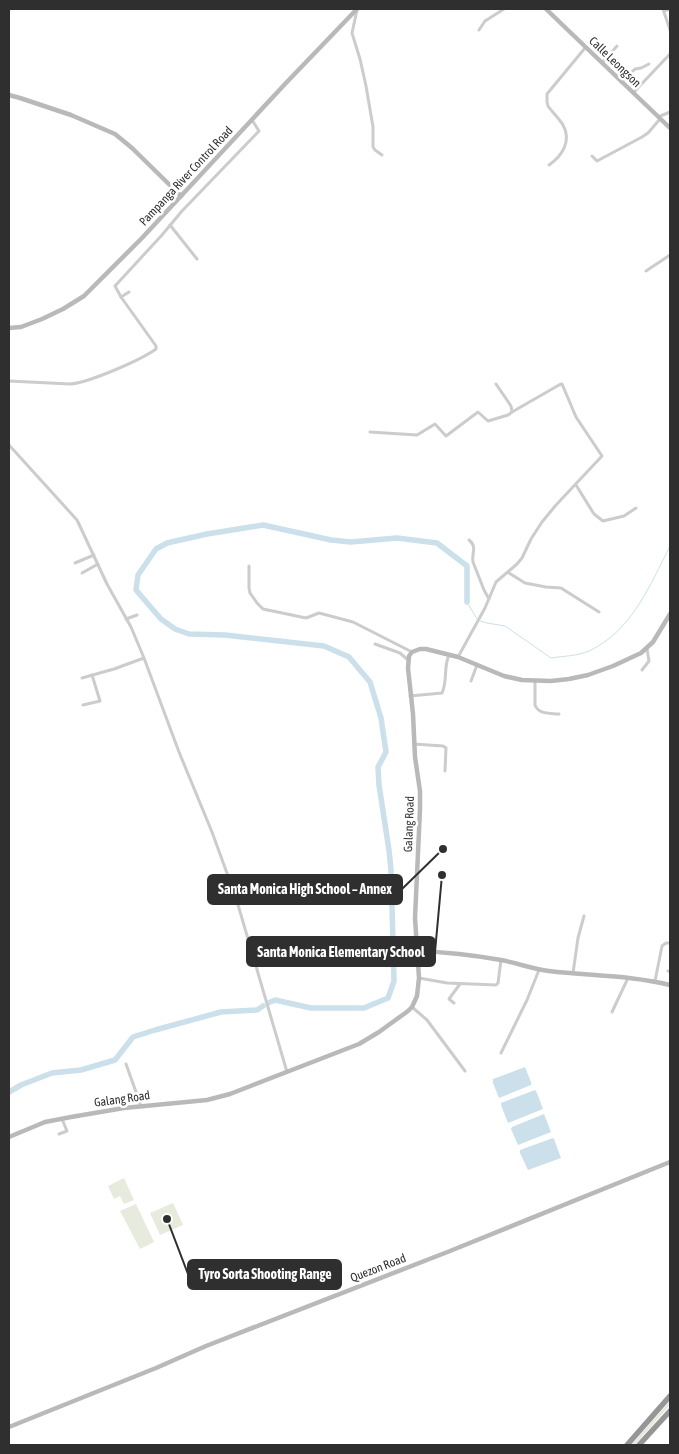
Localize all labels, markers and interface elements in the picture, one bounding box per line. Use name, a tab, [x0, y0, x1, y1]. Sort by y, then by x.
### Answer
street label: Calle Leongson	[586, 34, 644, 90]
street label: Pampanga River Control Road	[136, 123, 236, 229]
street label: Galang Road	[401, 796, 417, 852]
callout: Santa Monica High School – Annex	[208, 875, 402, 904]
text: Santa Monica High School – Annex	[218, 881, 392, 897]
callout: Santa Monica Elementary School	[247, 937, 435, 966]
text: Santa Monica Elementary School	[257, 944, 425, 960]
street label: Galang Road	[93, 1088, 151, 1110]
street label: Quezon Road	[348, 1251, 408, 1285]
callout: Tyro Sorta Shooting Range	[188, 1260, 341, 1289]
text: Tyro Sorta Shooting Range	[198, 1266, 332, 1282]

